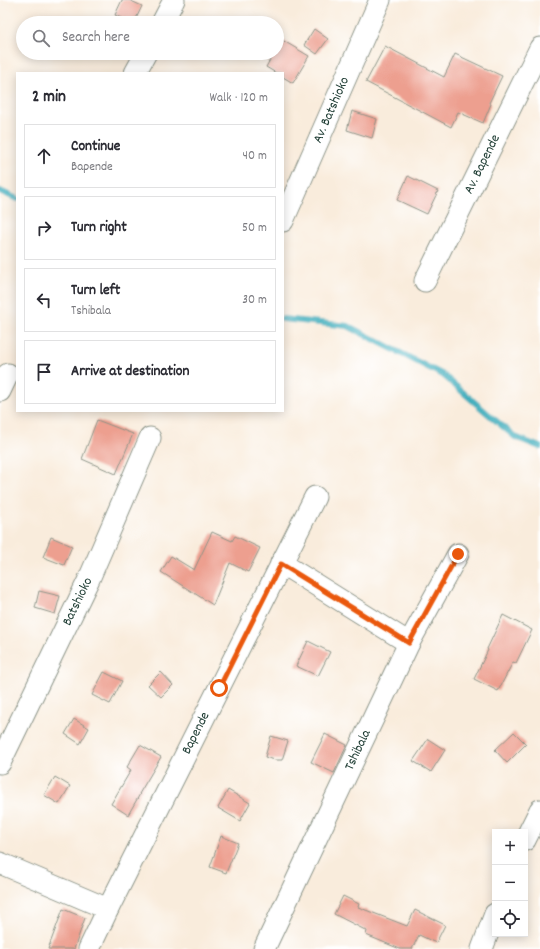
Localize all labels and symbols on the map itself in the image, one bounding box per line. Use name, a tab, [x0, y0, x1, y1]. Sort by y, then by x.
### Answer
street label: Av. Batshioko	[308, 74, 355, 147]
street label: Av. Bapende	[459, 131, 506, 198]
route end	[449, 545, 467, 563]
street label: Batshioko	[58, 574, 98, 629]
route start	[210, 679, 228, 697]
street label: Bapende	[177, 709, 215, 758]
street label: Tshibala	[340, 726, 377, 774]

